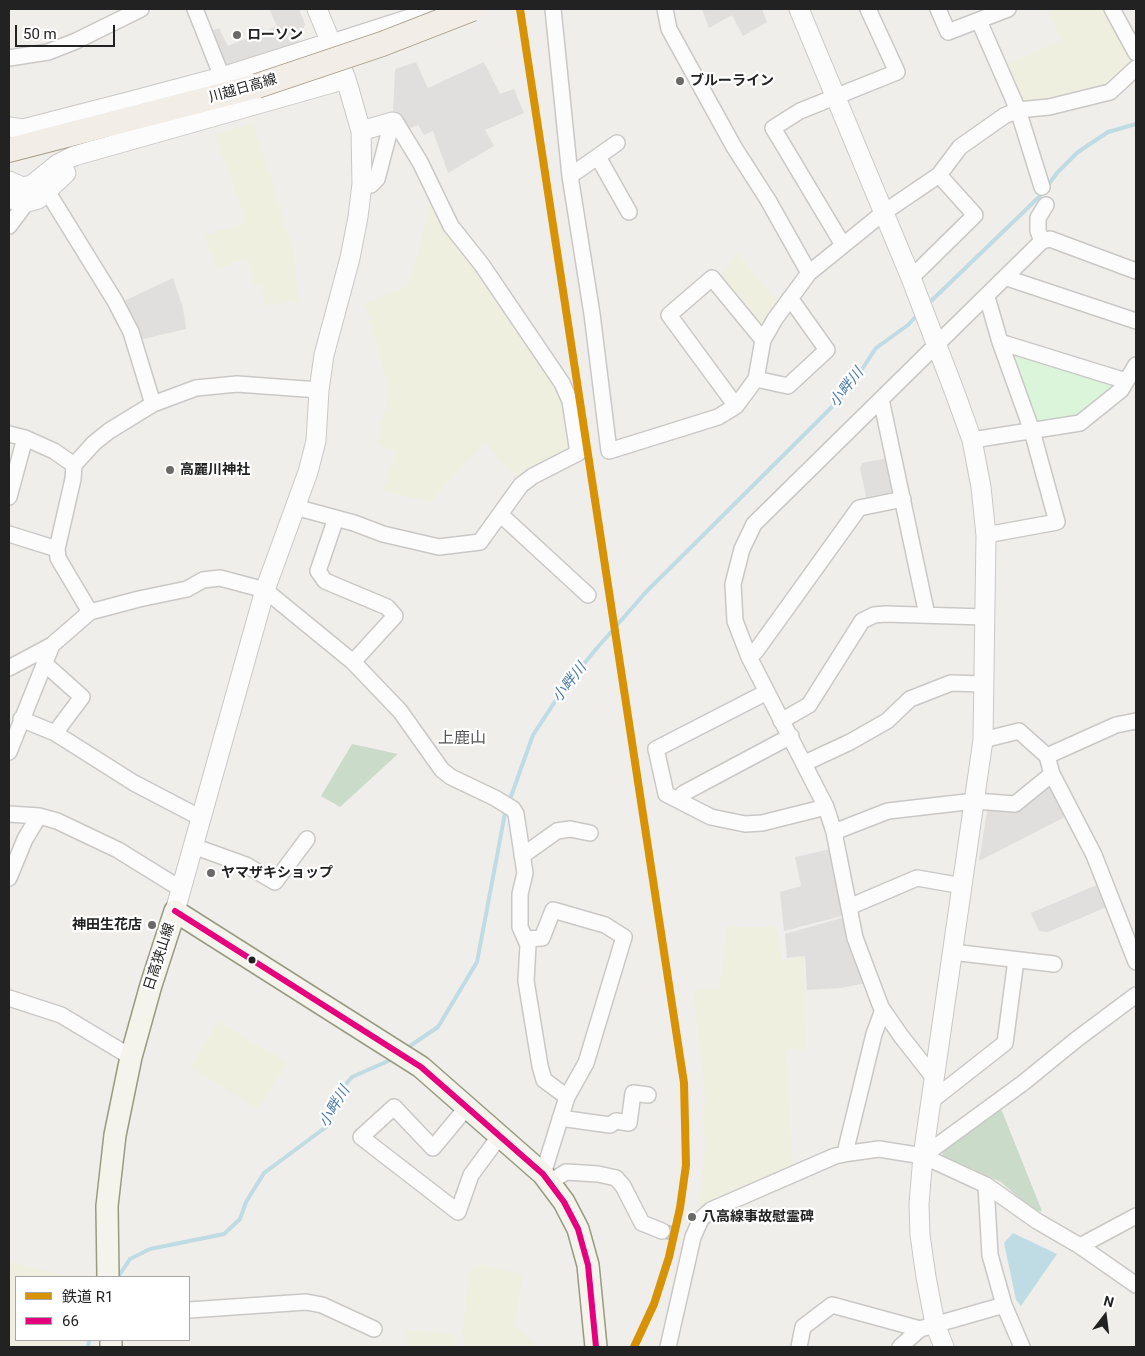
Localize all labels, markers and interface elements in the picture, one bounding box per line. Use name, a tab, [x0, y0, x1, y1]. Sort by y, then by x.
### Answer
scale bar	[18, 15, 118, 47]
text: 50 m	[23, 25, 57, 43]
place label: ローソン	[247, 27, 303, 43]
marker: ローソン	[231, 29, 243, 41]
street label: 川越日高線	[207, 71, 279, 107]
place label: ブルーライン	[690, 73, 774, 89]
marker: ブルーライン	[674, 75, 686, 87]
water label: 小畔川	[826, 365, 868, 411]
place label: 高麗川神社	[180, 462, 250, 478]
marker: 高麗川神社	[164, 464, 176, 476]
water label: 小畔川	[549, 660, 591, 706]
district label: 上鹿山	[438, 729, 486, 749]
place label: ヤマザキショップ	[221, 865, 333, 881]
marker: ヤマザキショップ	[205, 867, 217, 879]
place label: 神田生花店	[72, 917, 142, 933]
marker: 神田生花店	[146, 919, 158, 931]
street label: 日高狭山線	[141, 921, 179, 993]
unlabelled marker	[247, 955, 257, 965]
water label: 小畔川	[316, 1083, 354, 1131]
place label: 八高線事故慰霊碑	[702, 1209, 814, 1225]
marker: 八高線事故慰霊碑	[686, 1211, 698, 1223]
legend	[15, 1276, 190, 1341]
text: 鉄道 R1	[62, 1288, 113, 1306]
north arrow	[1080, 1291, 1130, 1341]
text: N	[1102, 1293, 1116, 1311]
text: 66	[62, 1312, 79, 1330]

